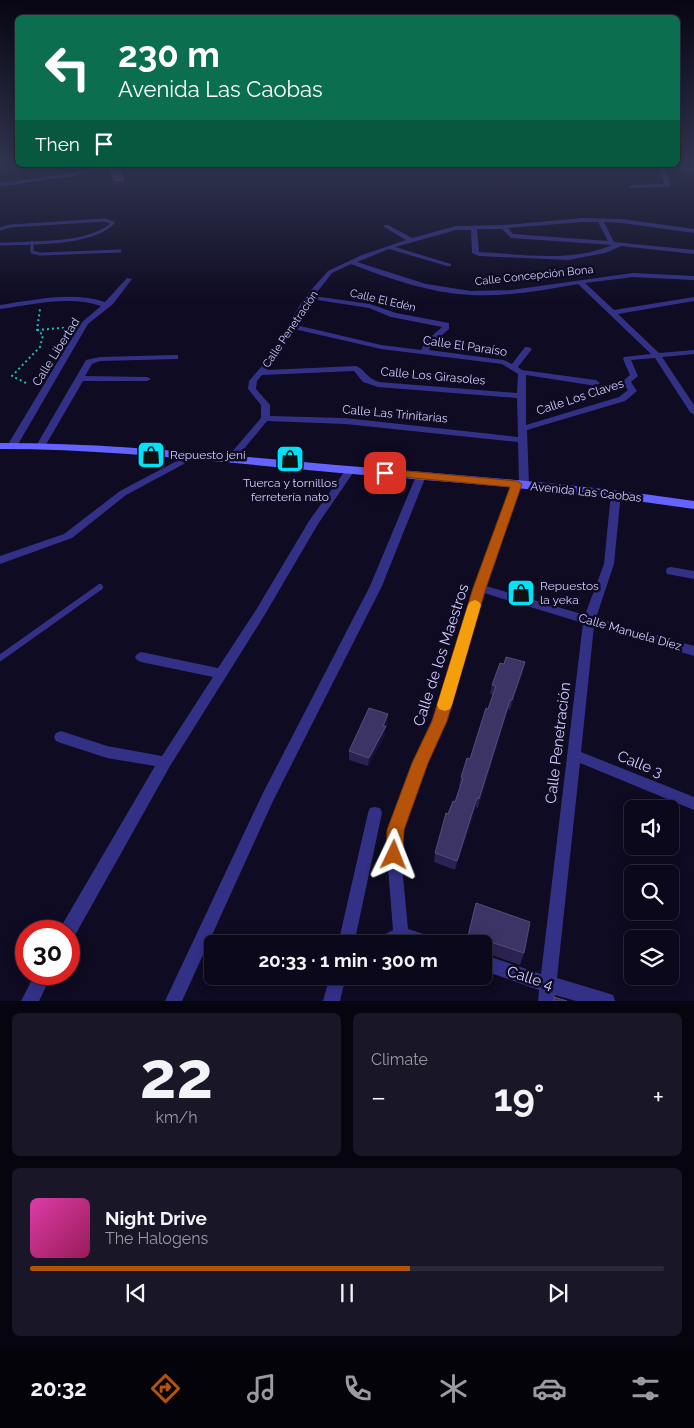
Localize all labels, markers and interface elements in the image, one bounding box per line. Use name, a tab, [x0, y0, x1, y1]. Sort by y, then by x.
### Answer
text: 230 m	[118, 34, 220, 75]
icon: left	[35, 35, 100, 100]
text: Avenida Las Caobas	[118, 76, 323, 102]
icon: arrive	[90, 130, 118, 158]
text: Then	[35, 133, 80, 155]
street label: Calle Concepción Bona	[474, 263, 594, 288]
street label: Calle El Edén	[349, 287, 417, 314]
street label: Calle Penetración	[260, 288, 321, 370]
street label: Calle Libertad	[29, 315, 83, 389]
street label: Calle El Paraíso	[422, 333, 508, 359]
street label: Calle Los Girasoles	[380, 364, 486, 388]
street label: Calle Los Claves	[534, 376, 626, 418]
street label: Calle Las Trinitarias	[342, 402, 449, 426]
shop icon: Repuesto jeni	[136, 440, 166, 470]
shop icon: Tuerca y tornillos ferretería nato	[275, 444, 305, 474]
place label: Repuesto jeni	[170, 448, 246, 462]
pin	[364, 452, 406, 494]
icon: arrive	[371, 459, 399, 487]
place label: Tuerca y tornillos ferretería nato	[243, 476, 337, 504]
street label: Avenida Las Caobas	[530, 479, 642, 505]
shop icon: Repuestos la yeka	[506, 578, 536, 608]
place label: Repuestos la yeka	[540, 579, 599, 607]
street label: Calle de los Maestros	[409, 581, 473, 729]
street label: Calle Manuela Díez	[577, 611, 683, 653]
street label: Calle Penetración	[542, 681, 574, 805]
street label: Calle 3	[615, 747, 665, 781]
map controls	[624, 800, 679, 985]
button: sound	[624, 800, 679, 855]
position arrow	[367, 828, 419, 880]
button: search	[624, 865, 679, 920]
speed limit sign: 30	[15, 920, 80, 985]
button: layers	[624, 930, 679, 985]
text: 20:33 · 1 min · 300 m	[258, 949, 438, 971]
street label: Calle 4	[505, 962, 555, 994]
text: 22	[140, 1037, 213, 1113]
text: Climate	[371, 1050, 428, 1069]
text: 19°	[494, 1075, 545, 1120]
text: −	[371, 1081, 386, 1114]
text: +	[652, 1081, 664, 1114]
text: km/h	[155, 1108, 198, 1127]
text: Night Drive	[105, 1207, 207, 1229]
text: The Halogens	[105, 1229, 208, 1248]
icon: previous	[122, 1279, 150, 1307]
icon: pause	[333, 1279, 361, 1307]
icon: next	[544, 1279, 572, 1307]
icon: directions	[148, 1371, 183, 1406]
icon: music	[244, 1371, 279, 1406]
icon: phone	[340, 1371, 375, 1406]
icon: climate	[436, 1371, 471, 1406]
icon: car	[532, 1371, 567, 1406]
icon: filters	[628, 1371, 663, 1406]
text: 20:32	[31, 1375, 87, 1401]

